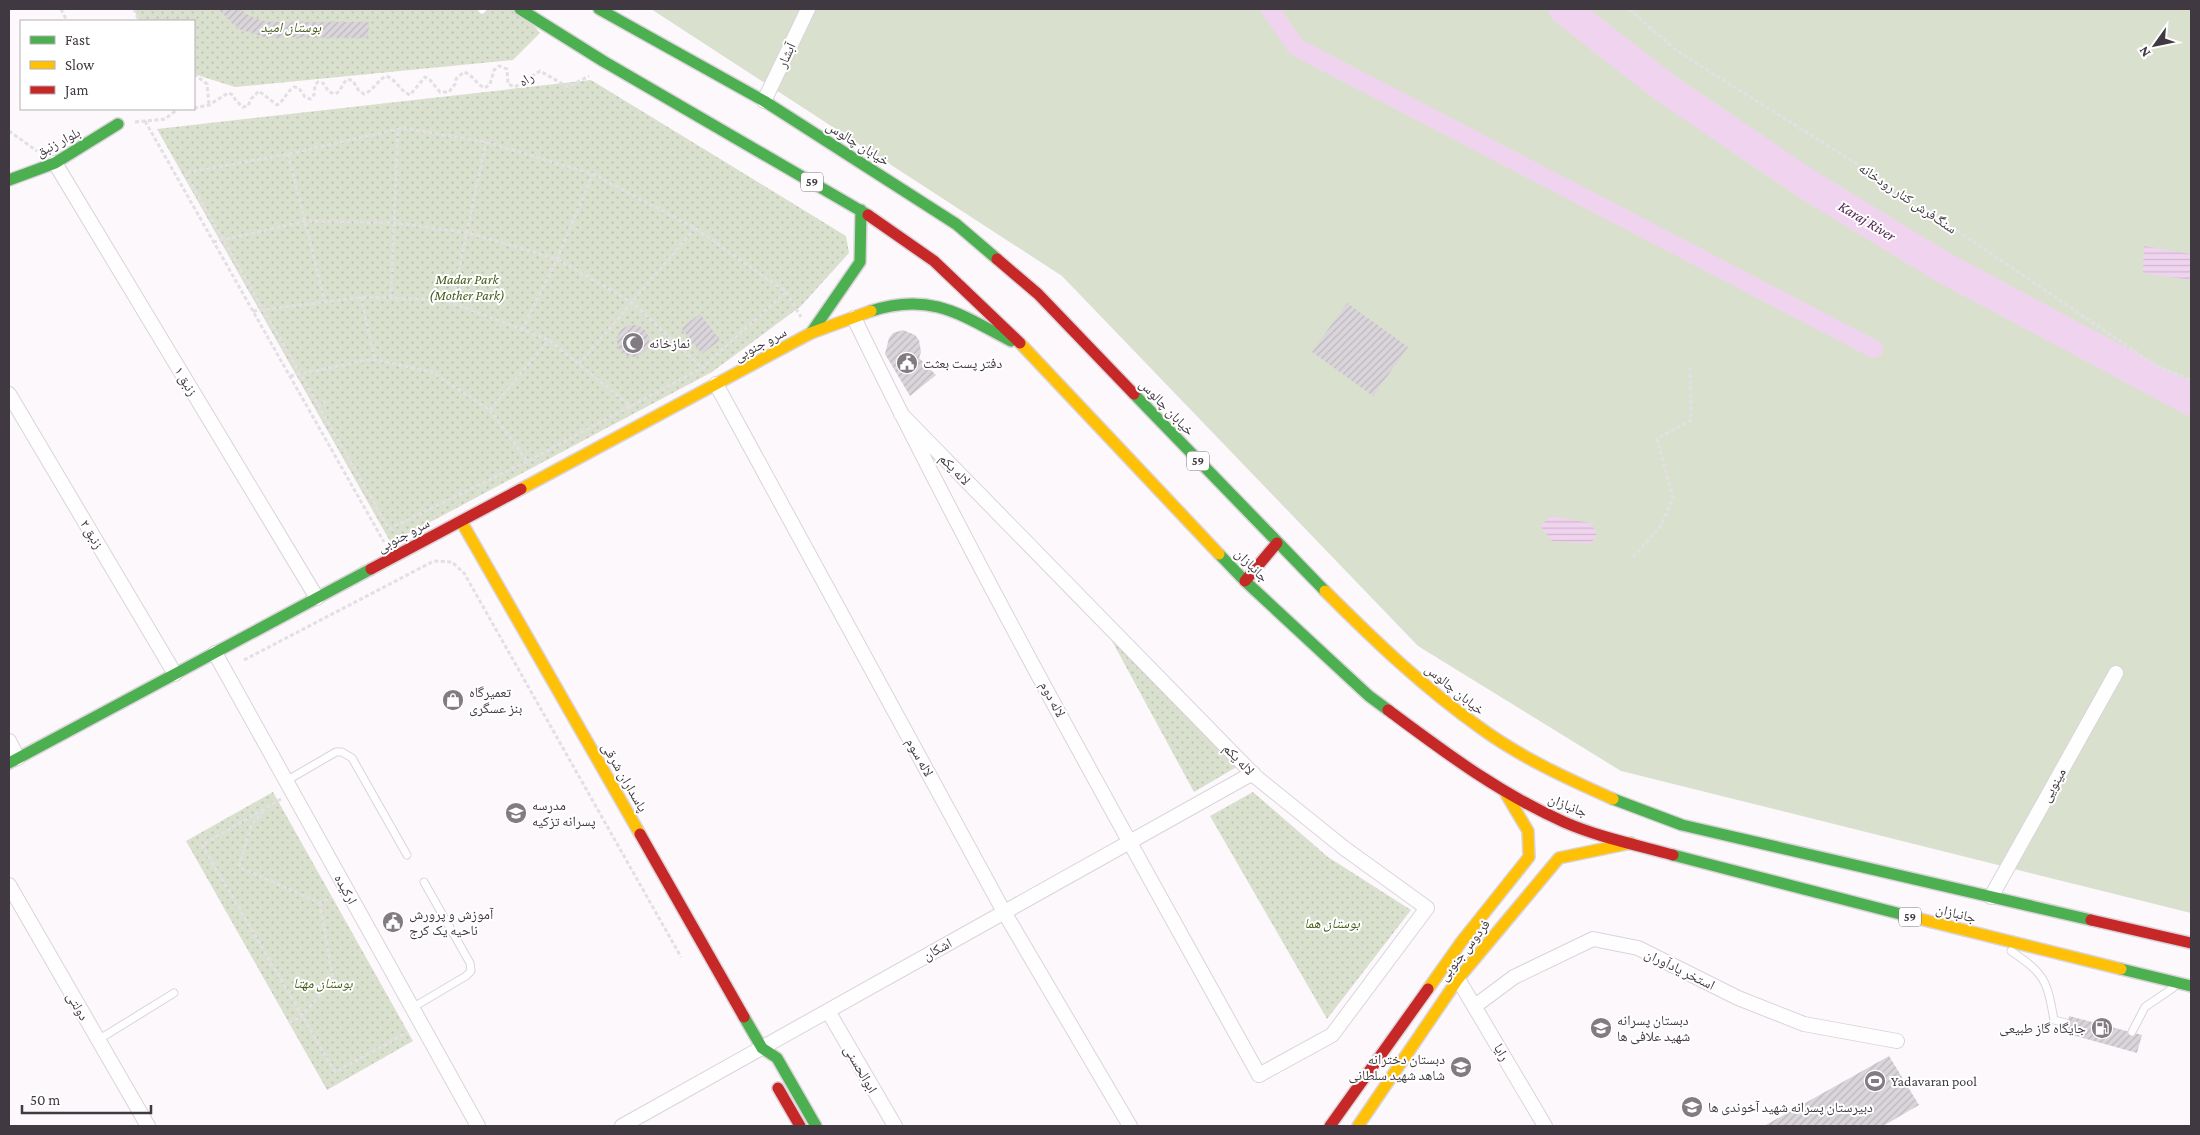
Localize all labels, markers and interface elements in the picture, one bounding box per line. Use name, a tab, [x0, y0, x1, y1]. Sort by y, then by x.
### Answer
park label: بوستان امید	[261, 19, 321, 36]
legend	[20, 20, 195, 110]
north arrow	[2130, 20, 2180, 70]
text: Fast	[65, 32, 91, 48]
street label: آبشار	[773, 40, 800, 71]
text: N	[2135, 43, 2153, 60]
text: Slow	[65, 57, 95, 73]
street label: راه	[516, 68, 537, 90]
text: Jam	[63, 82, 88, 99]
street label: خیابان چالوس	[823, 117, 893, 170]
street label: بلوار زنبق	[33, 124, 84, 162]
street label: سنگ‌فرش کنار رودخانه	[1856, 159, 1960, 237]
road number: 59	[801, 172, 823, 192]
water label: Karaj River	[1835, 198, 1899, 245]
park label: Madar Park (Mother Park)	[429, 271, 505, 304]
street label: سرو جنوبی	[731, 324, 789, 365]
mosque icon: نمازخانه	[621, 331, 645, 355]
place label: نمازخانه	[649, 335, 690, 352]
public building icon: دفتر پست بعثت	[895, 351, 919, 375]
place label: دفتر پست بعثت	[923, 355, 1002, 372]
street label: زنبق ۱	[169, 363, 201, 400]
street label: خیابان چالوس	[1136, 376, 1198, 439]
street label: لاله یکم	[935, 450, 974, 490]
road number: 59	[1187, 452, 1209, 471]
street label: سرو جنوبی	[374, 515, 432, 556]
street label: زنبق ۲	[75, 516, 107, 553]
street label: جانبازان	[1231, 545, 1272, 586]
street label: خیابان چالوس	[1421, 660, 1488, 719]
street label: لاله دوم	[1035, 678, 1069, 721]
place label: تعمیرگاه بنز عسگری	[469, 684, 522, 717]
shop icon: تعمیرگاه بنز عسگری	[441, 688, 465, 712]
street label: لاله سوم	[901, 735, 937, 780]
street label: پاسداران شرقی	[598, 739, 651, 815]
street label: لاله یکم	[1219, 740, 1258, 780]
street label: مینویی	[2037, 765, 2070, 805]
street label: جانبازان	[1546, 790, 1590, 821]
place label: مدرسه پسرانه تزکیه	[532, 797, 596, 830]
school or university icon: مدرسه پسرانه تزکیه	[504, 801, 528, 825]
street label: ارکیده	[330, 871, 361, 907]
street label: جانبازان	[1934, 900, 1978, 927]
place label: آموزش و پرورش ناحیه یک کرج	[409, 906, 494, 940]
road number: 59	[1899, 908, 1921, 926]
public building icon: آموزش و پرورش ناحیه یک کرج	[381, 910, 405, 934]
park label: بوستان هما	[1304, 915, 1360, 932]
street label: فردوس جنوبی	[1435, 916, 1494, 985]
street label: اشکان	[920, 935, 955, 964]
street label: استخر یادآوران	[1642, 945, 1718, 994]
park label: بوستان مهتا	[293, 975, 353, 992]
street label: دولتی	[63, 989, 93, 1024]
place label: دبستان پسرانه شهید علافی ها	[1617, 1012, 1690, 1045]
school or university icon: دبستان پسرانه شهید علافی ها	[1589, 1016, 1613, 1040]
fuel station icon: جایگاه گاز طبیعی	[2090, 1016, 2114, 1040]
place label: جایگاه گاز طبیعی	[1999, 1020, 2086, 1037]
street label: رایا	[1490, 1041, 1513, 1064]
street label: ابوالحسنی	[840, 1042, 881, 1096]
place label: دبستان دخترانه شاهد شهید سلطانی	[1349, 1051, 1445, 1084]
school or university icon: دبستان دخترانه شاهد شهید سلطانی	[1449, 1055, 1473, 1079]
sports icon: Yadavaran pool	[1863, 1069, 1887, 1093]
place label: Yadavaran pool	[1891, 1073, 1977, 1089]
scale bar	[22, 1082, 151, 1114]
text: 50 m	[30, 1092, 60, 1108]
school or university icon: دبیرستان پسرانه شهید آخوندی ها	[1680, 1095, 1704, 1119]
place label: دبیرستان پسرانه شهید آخوندی ها	[1708, 1099, 1873, 1116]

